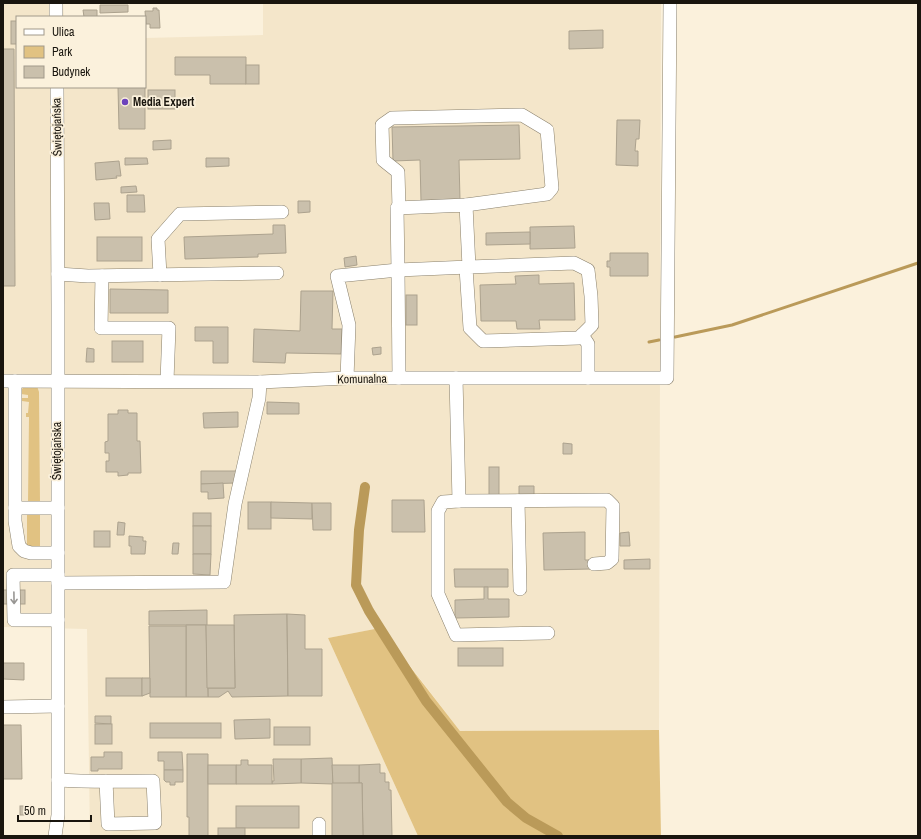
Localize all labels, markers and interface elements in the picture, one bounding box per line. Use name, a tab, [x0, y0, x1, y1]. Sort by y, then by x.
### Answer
legend	[16, 16, 146, 88]
text: Ulica	[52, 24, 75, 40]
text: Park	[52, 44, 72, 60]
text: Budynek	[52, 64, 90, 80]
place label: Media Expert	[133, 94, 195, 110]
street label: Świętojańska	[48, 97, 66, 156]
marker: Media Expert	[120, 97, 130, 107]
street label: Komunalna	[337, 371, 388, 387]
street label: Świętojańska	[49, 421, 65, 480]
one-way arrow	[10, 591, 18, 604]
scale bar	[18, 797, 91, 823]
text: 50 m	[24, 803, 46, 819]

